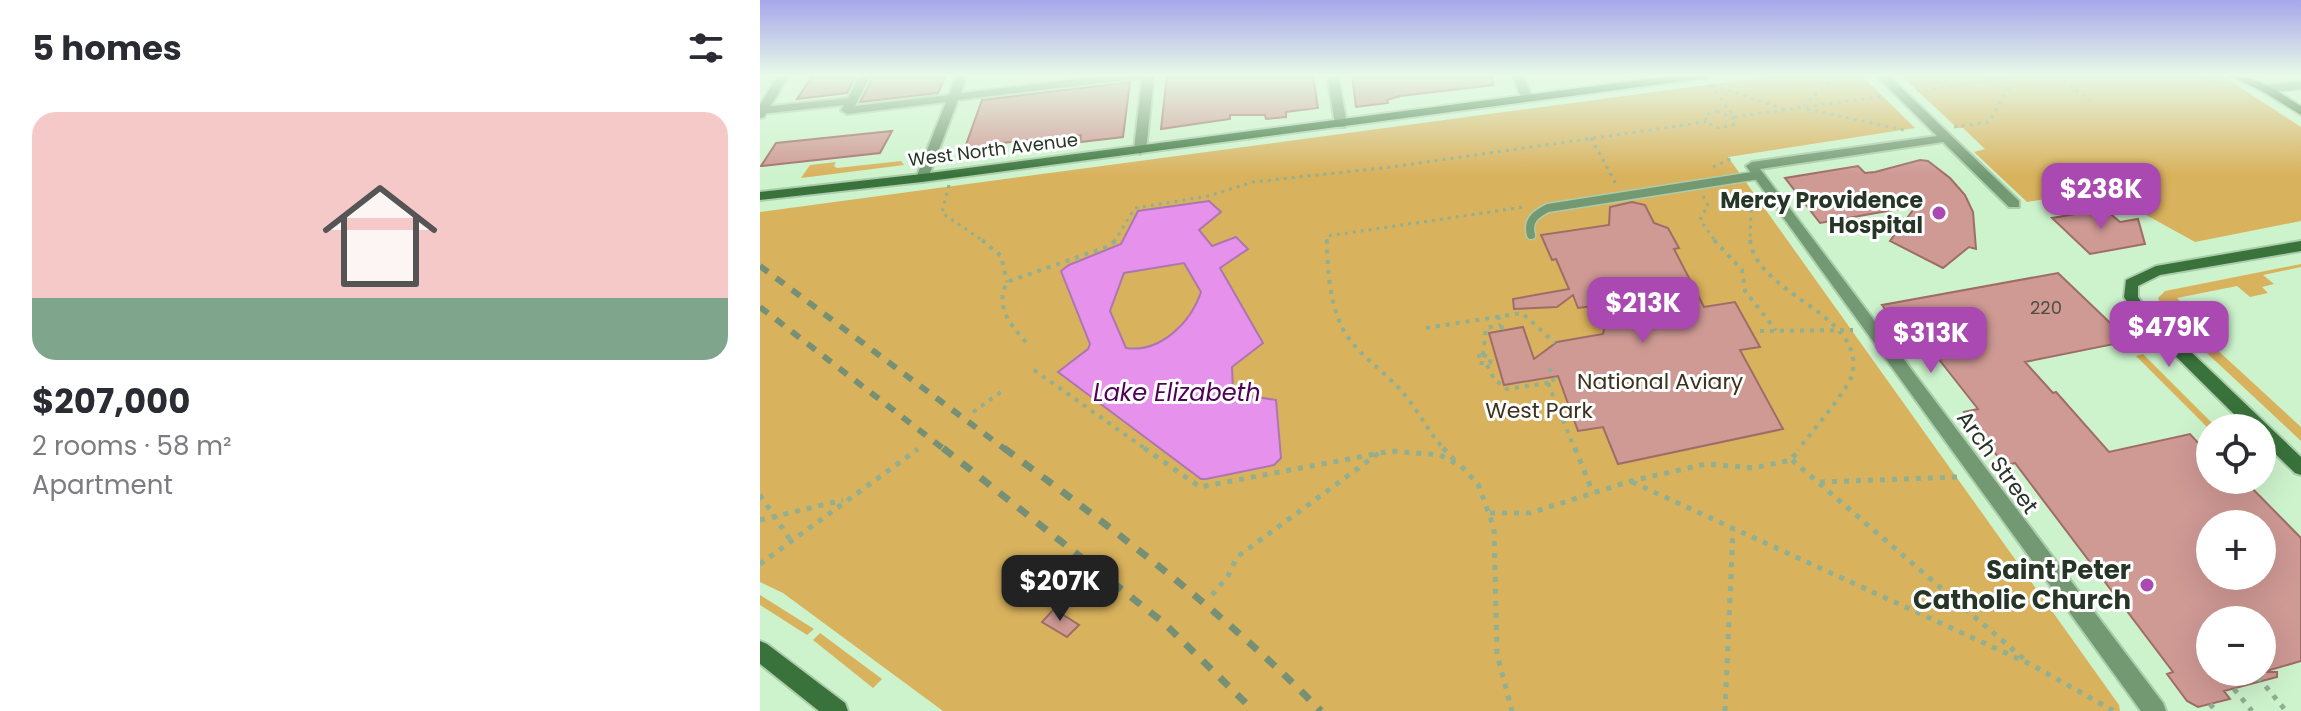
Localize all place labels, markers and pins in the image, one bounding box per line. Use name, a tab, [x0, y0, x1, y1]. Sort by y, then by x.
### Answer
pin: $238K	[2045, 163, 2157, 231]
place label: Mercy Providence Hospital	[1720, 185, 1923, 241]
marker: Mercy Providence Hospital	[1930, 204, 1948, 222]
pin: $213K	[1587, 277, 1699, 345]
pin: $479K	[2113, 301, 2225, 369]
pin: $313K	[1875, 307, 1987, 375]
place label: Saint Peter Catholic Church	[1913, 552, 2131, 618]
pin: $207K	[1004, 555, 1116, 623]
marker: Saint Peter Catholic Church	[2138, 576, 2156, 594]

